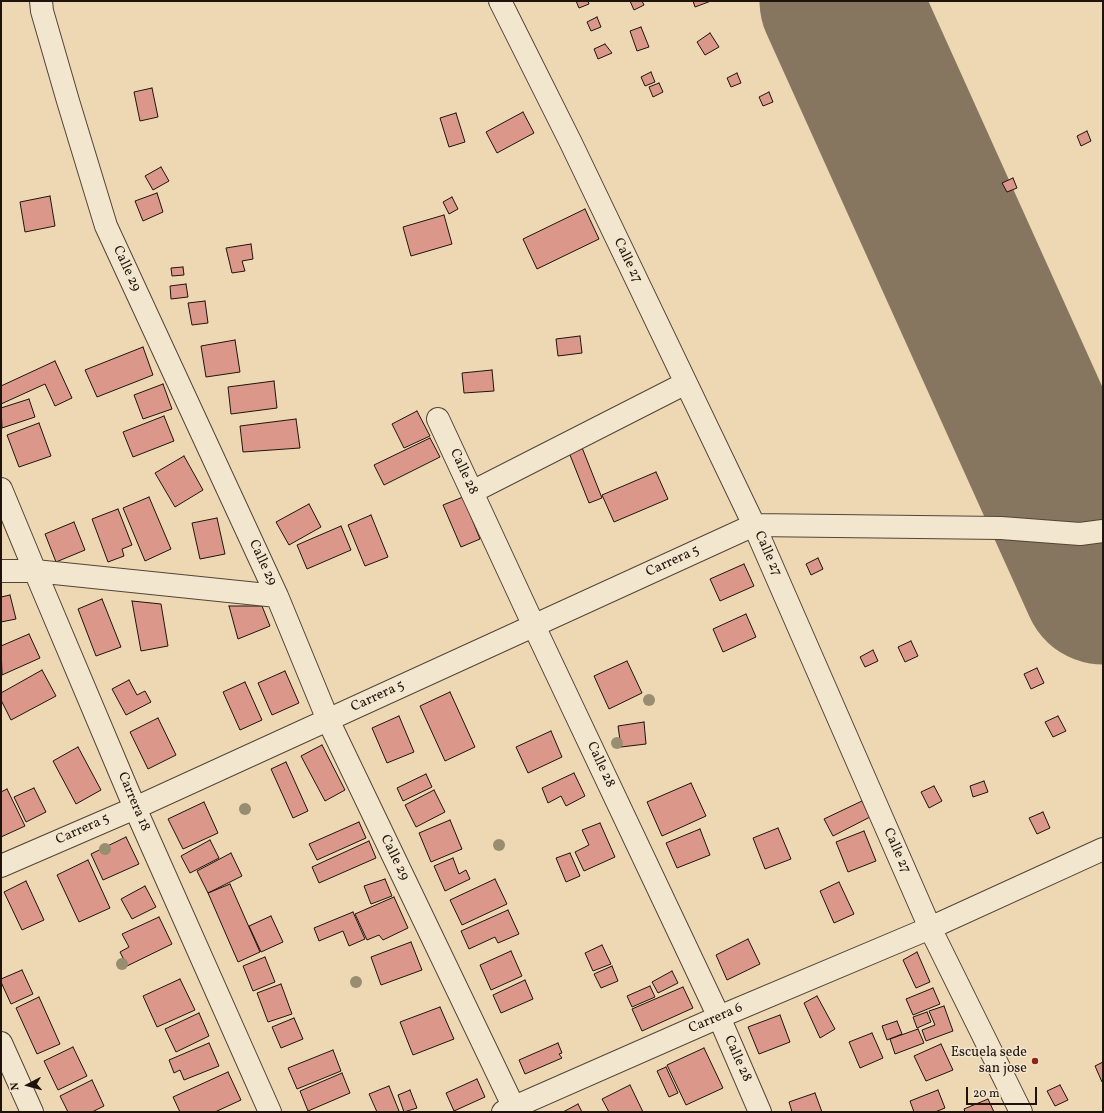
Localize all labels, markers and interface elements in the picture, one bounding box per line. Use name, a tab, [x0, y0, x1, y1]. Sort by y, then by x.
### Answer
street label: Calle 27	[609, 236, 645, 286]
street label: Calle 29	[108, 243, 144, 295]
street label: Calle 28	[445, 446, 481, 498]
street label: Calle 27	[750, 529, 784, 579]
street label: Calle 29	[244, 537, 280, 589]
street label: Carrera 5	[644, 542, 702, 582]
street label: Carrera 5	[349, 677, 407, 717]
street label: Calle 28	[582, 739, 618, 791]
street label: Carrera 18	[113, 770, 153, 834]
street label: Carrera 5	[54, 811, 112, 849]
street label: Calle 27	[879, 826, 913, 876]
street label: Calle 29	[376, 832, 412, 884]
street label: Carrera 6	[686, 1000, 746, 1038]
street label: Calle 28	[719, 1033, 755, 1085]
place label: Escuela sede san jose	[951, 1045, 1027, 1078]
marker: Escuela sede san jose	[1030, 1056, 1040, 1066]
north arrow	[8, 1065, 48, 1105]
scale bar	[968, 1079, 1039, 1105]
text: N	[8, 1082, 23, 1091]
text: 20 m	[973, 1086, 1000, 1102]

